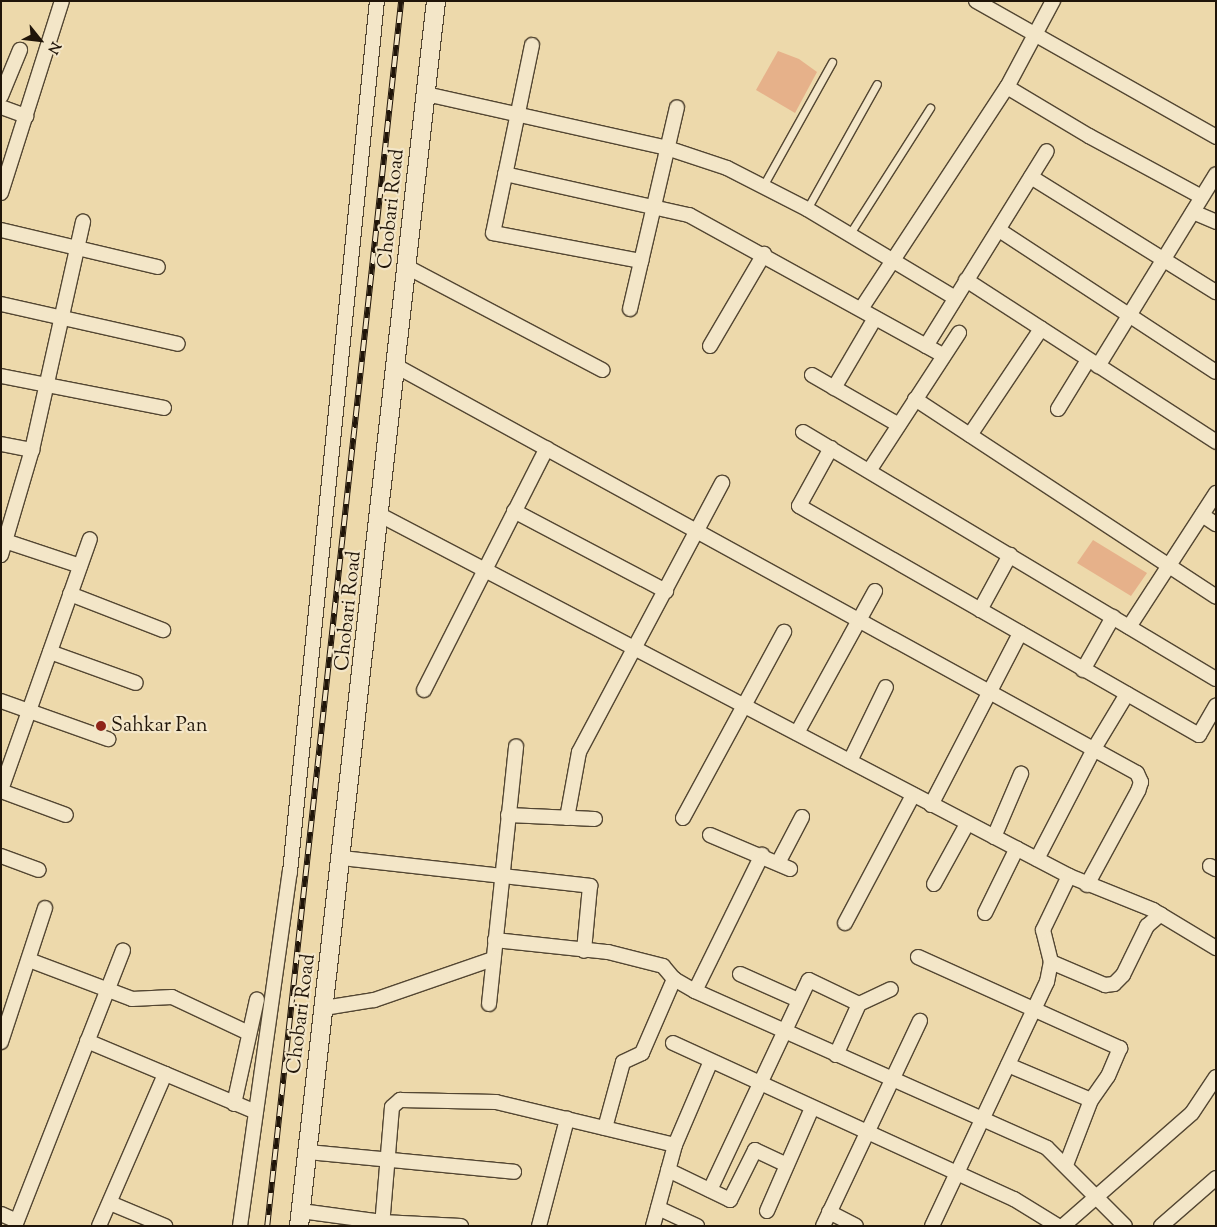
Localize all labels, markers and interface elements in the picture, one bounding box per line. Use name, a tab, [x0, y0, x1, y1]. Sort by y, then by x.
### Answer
north arrow	[15, 15, 65, 65]
text: N	[42, 38, 65, 57]
street label: Chobari Road	[374, 148, 410, 270]
street label: Chobari Road	[331, 550, 367, 672]
place label: Sahkar Pan	[111, 714, 208, 738]
marker: Sahkar Pan	[95, 720, 107, 732]
street label: Chobari Road	[283, 953, 321, 1075]

